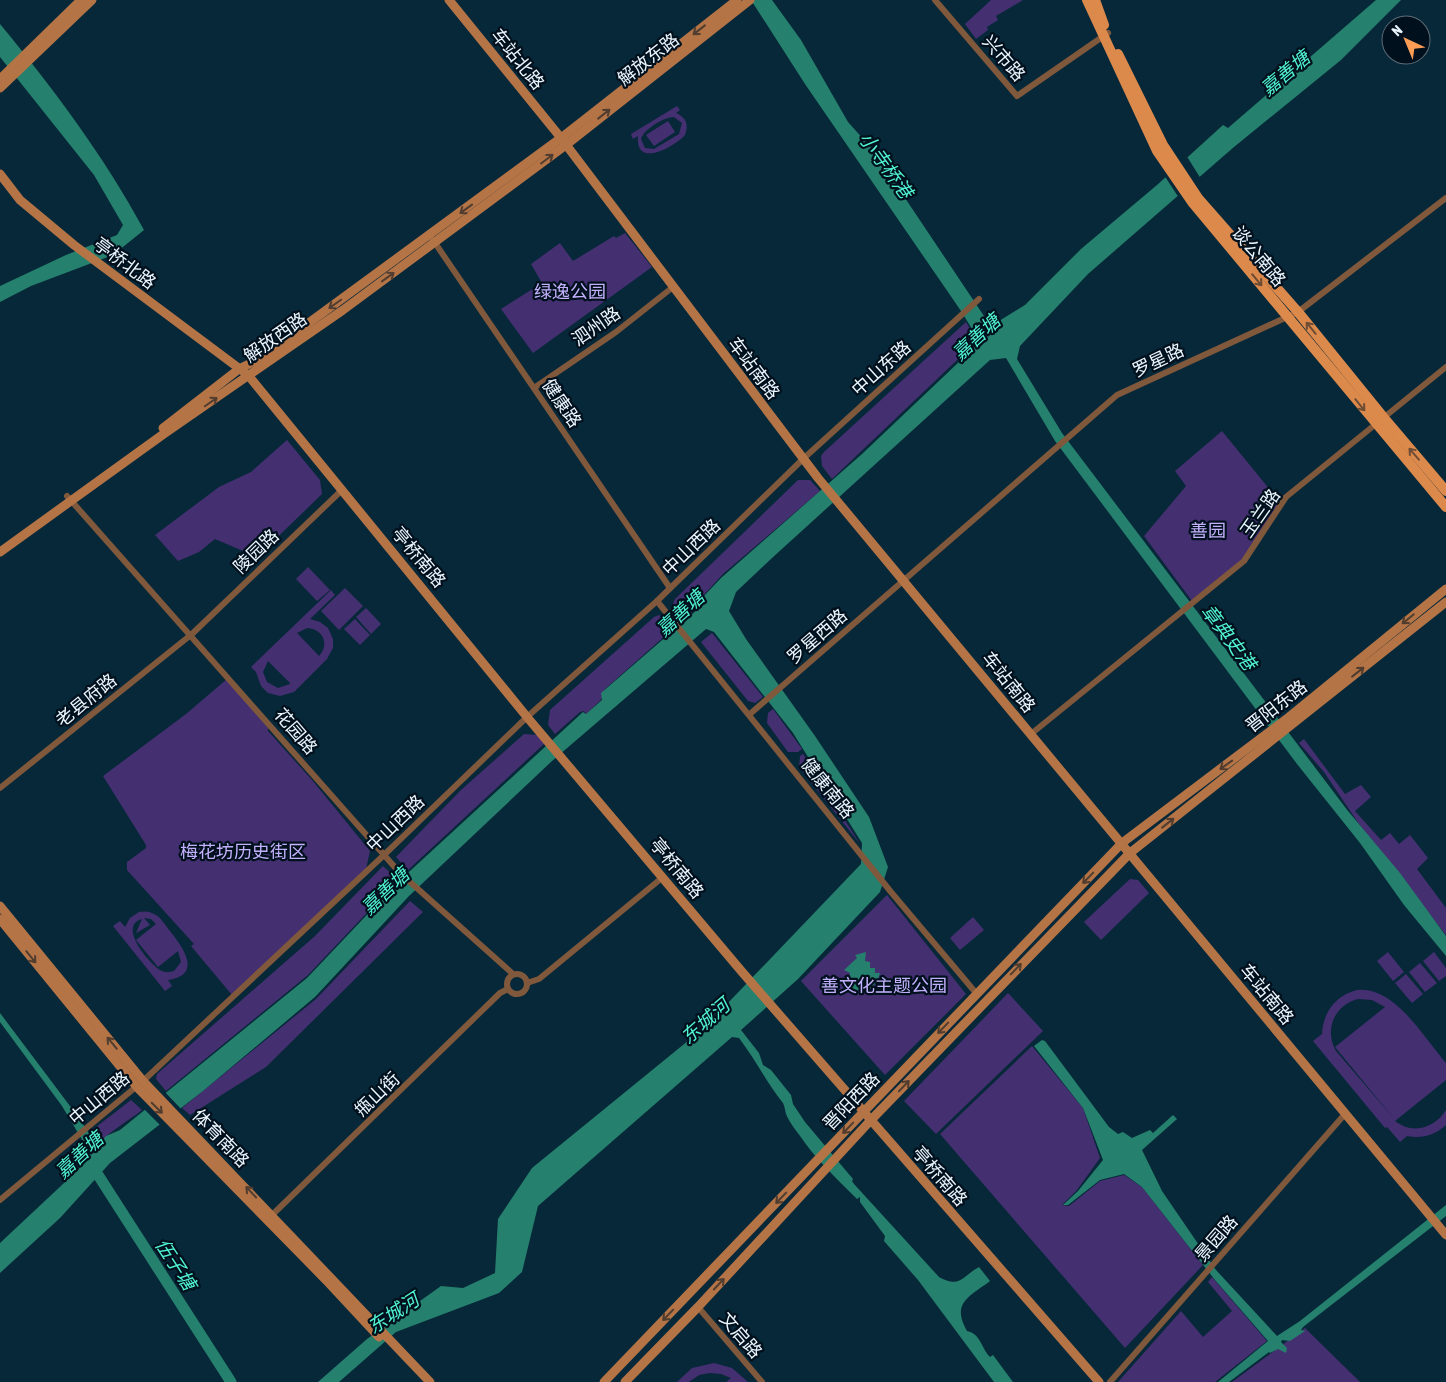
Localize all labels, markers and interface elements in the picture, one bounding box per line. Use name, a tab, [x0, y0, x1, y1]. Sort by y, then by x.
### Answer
north arrow	[1381, 15, 1431, 65]
text: N	[1388, 22, 1405, 39]
street label: 车站北路	[487, 24, 549, 94]
one-way arrow	[693, 24, 706, 35]
street label: 解放东路	[613, 29, 683, 89]
street label: 兴市路	[978, 31, 1030, 85]
water label: 嘉善塘	[1256, 44, 1316, 100]
one-way arrow	[598, 109, 611, 120]
water label: 小寺桥港	[855, 128, 919, 205]
one-way arrow	[540, 154, 554, 164]
one-way arrow	[459, 204, 473, 214]
street label: 谈公南路	[1228, 222, 1290, 290]
street label: 亭桥北路	[90, 233, 160, 293]
one-way arrow	[381, 271, 394, 282]
one-way arrow	[1252, 273, 1263, 286]
park label: 绿逸公园	[534, 281, 606, 302]
one-way arrow	[328, 299, 342, 310]
street label: 泗州路	[568, 302, 624, 350]
water label: 嘉善塘	[948, 307, 1007, 364]
street label: 解放西路	[239, 308, 311, 366]
one-way arrow	[1305, 322, 1316, 335]
street label: 车站南路	[724, 333, 784, 403]
street label: 中山东路	[847, 336, 915, 400]
street label: 罗星路	[1129, 339, 1187, 381]
street label: 健康路	[538, 375, 586, 431]
one-way arrow	[204, 397, 218, 407]
one-way arrow	[1355, 398, 1366, 411]
one-way arrow	[1408, 447, 1420, 460]
street label: 玉兰路	[1236, 485, 1284, 541]
street label: 中山西路	[658, 514, 724, 580]
park label: 善园	[1190, 520, 1226, 541]
street label: 亭桥南路	[388, 523, 450, 591]
street label: 陵园路	[229, 525, 283, 577]
water label: 嘉善塘	[652, 583, 711, 640]
water label: 章典史港	[1197, 600, 1262, 676]
street label: 罗星西路	[783, 604, 851, 668]
one-way arrow	[1402, 614, 1415, 625]
street label: 车站南路	[978, 647, 1040, 717]
one-way arrow	[1351, 666, 1364, 677]
street label: 老县府路	[51, 669, 121, 731]
street label: 晋阳东路	[1241, 676, 1311, 736]
street label: 花园路	[270, 704, 322, 758]
street label: 健康南路	[797, 753, 859, 823]
one-way arrow	[1220, 759, 1233, 770]
street label: 中山西路	[362, 790, 428, 856]
one-way arrow	[1161, 817, 1174, 828]
street label: 亭桥南路	[646, 834, 708, 902]
park label: 梅花坊历史街区	[180, 841, 306, 862]
water label: 嘉善塘	[357, 861, 415, 919]
one-way arrow	[1082, 872, 1094, 884]
one-way arrow	[25, 950, 36, 963]
street label: 车站南路	[1236, 960, 1298, 1028]
one-way arrow	[1010, 963, 1022, 975]
park label: 善文化主题公园	[821, 975, 947, 996]
water label: 东城河	[676, 991, 737, 1048]
one-way arrow	[937, 1022, 949, 1035]
one-way arrow	[106, 1036, 118, 1049]
street label: 中山西路	[65, 1067, 133, 1129]
street label: 甁山街	[350, 1068, 404, 1120]
street label: 晋阳西路	[818, 1068, 884, 1134]
one-way arrow	[897, 1080, 910, 1092]
one-way arrow	[151, 1102, 163, 1114]
street label: 体育南路	[188, 1105, 254, 1171]
one-way arrow	[842, 1121, 854, 1134]
water label: 嘉善塘	[51, 1125, 110, 1182]
street label: 亭桥南路	[908, 1142, 972, 1210]
one-way arrow	[245, 1186, 257, 1199]
one-way arrow	[775, 1192, 787, 1204]
street label: 景园路	[1190, 1211, 1242, 1265]
water label: 伍子塘	[151, 1234, 202, 1296]
one-way arrow	[713, 1278, 725, 1290]
water label: 东城河	[363, 1286, 426, 1338]
street label: 文启路	[715, 1308, 767, 1362]
one-way arrow	[662, 1309, 674, 1321]

